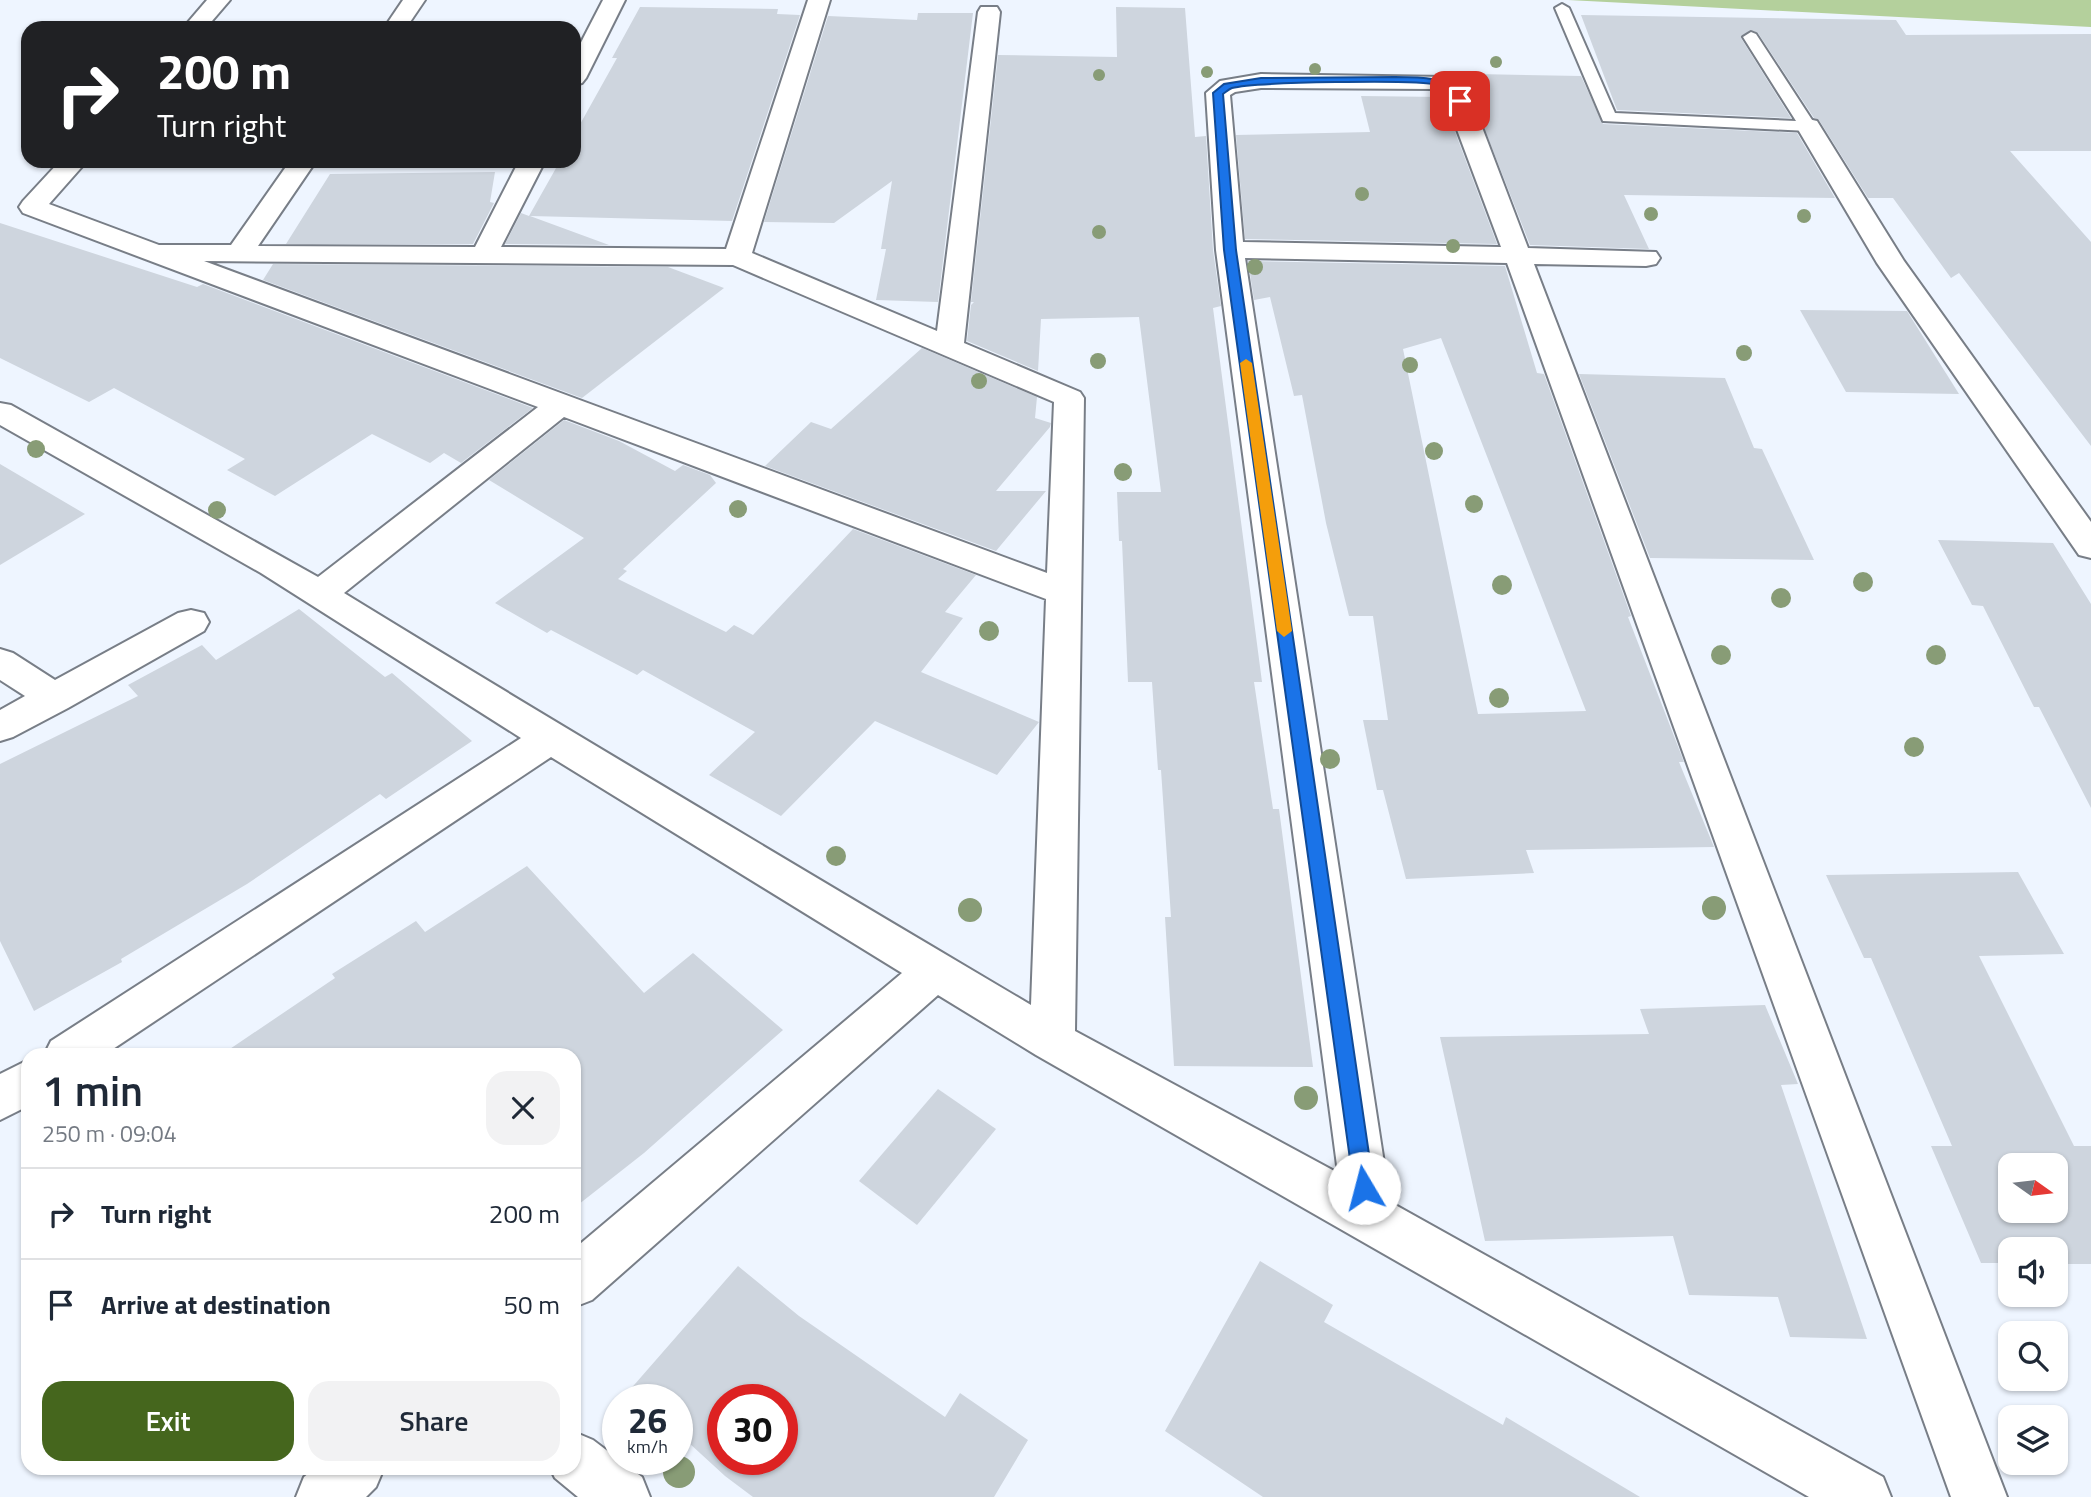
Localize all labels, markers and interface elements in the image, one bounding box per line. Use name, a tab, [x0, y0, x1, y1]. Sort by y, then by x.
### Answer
text: 200 m	[157, 33, 291, 108]
icon: right	[42, 49, 133, 140]
pin	[1430, 71, 1490, 131]
icon: arrive	[1441, 82, 1479, 120]
text: Turn right	[157, 101, 286, 149]
text: 1 min	[42, 1058, 143, 1122]
button: close	[486, 1071, 560, 1145]
text: 250 m · 09:04	[42, 1116, 177, 1151]
position arrow	[1327, 1151, 1401, 1225]
north arrow	[1998, 1153, 2068, 1223]
map controls	[1998, 1153, 2068, 1475]
text: Turn right	[101, 1194, 212, 1233]
text: 200 m	[489, 1194, 560, 1233]
icon: right	[42, 1195, 80, 1233]
button: sound	[1998, 1237, 2068, 1307]
text: Arrive at destination	[101, 1285, 331, 1324]
text: 50 m	[503, 1285, 560, 1324]
icon: arrive	[42, 1286, 80, 1324]
button: search	[1998, 1321, 2068, 1391]
button: Exit	[42, 1381, 294, 1461]
button: Share	[308, 1381, 560, 1461]
speed limit sign: 30	[707, 1384, 798, 1475]
text: 26	[628, 1393, 667, 1447]
button: layers	[1998, 1405, 2068, 1475]
text: km/h	[627, 1433, 668, 1460]

